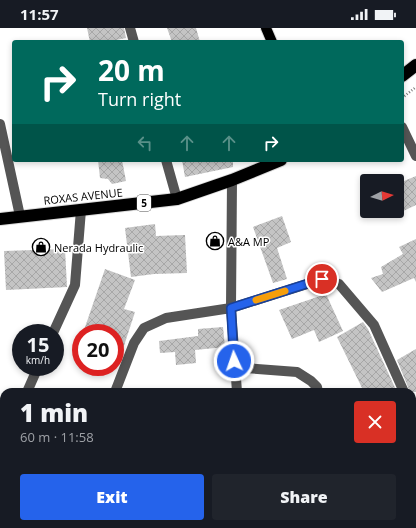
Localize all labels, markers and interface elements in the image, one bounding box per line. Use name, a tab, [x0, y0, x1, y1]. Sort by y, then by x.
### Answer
text: 11:57	[20, 4, 59, 24]
text: 20 m	[98, 51, 165, 89]
icon: right	[32, 56, 84, 108]
text: Turn right	[98, 87, 181, 111]
icon: left	[134, 132, 156, 154]
icon: ahead	[176, 132, 198, 154]
icon: ahead	[218, 132, 240, 154]
icon: right	[260, 132, 282, 154]
north arrow	[360, 174, 404, 218]
map controls	[360, 174, 404, 218]
street label: ROXAS AVENUE	[43, 184, 123, 208]
road number: 5	[137, 195, 151, 211]
shop icon: A&A MP	[205, 231, 225, 251]
place label: A&A MP	[228, 234, 270, 249]
shop icon: Nerada Hydraulic	[31, 237, 51, 257]
place label: Nerada Hydraulic	[54, 240, 143, 255]
pin	[305, 262, 339, 296]
icon: arrive	[311, 268, 333, 290]
speed limit sign: 20	[72, 324, 124, 376]
text: 15	[27, 331, 49, 358]
position arrow	[213, 340, 255, 382]
text: km/h	[26, 353, 50, 367]
text: 1 min	[20, 396, 88, 429]
button: close	[354, 401, 396, 443]
text: 60 m · 11:58	[20, 428, 94, 446]
button: Exit	[20, 474, 204, 520]
button: Share	[212, 474, 396, 520]

